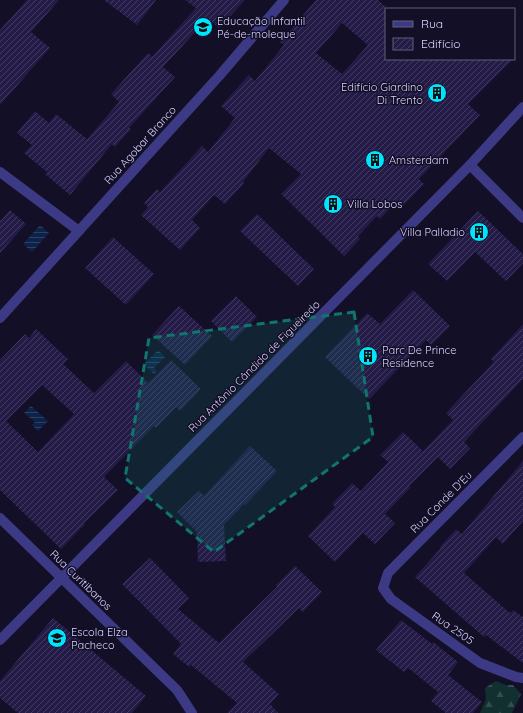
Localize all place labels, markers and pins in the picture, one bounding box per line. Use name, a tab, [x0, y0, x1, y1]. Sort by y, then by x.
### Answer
place label: Educação Infantil Pé-de-moleque	[217, 14, 305, 41]
school or university icon: Educação Infantil Pé-de-moleque	[192, 16, 214, 38]
place label: Edifício Giardino Di Trento	[341, 80, 423, 107]
building icon: Edifício Giardino Di Trento	[426, 82, 448, 104]
building icon: Amsterdam	[364, 149, 386, 171]
place label: Amsterdam	[389, 153, 449, 167]
building icon: Villa Lobos	[322, 193, 344, 215]
place label: Villa Lobos	[347, 197, 402, 211]
building icon: Villa Palladio	[468, 221, 490, 243]
place label: Villa Palladio	[400, 225, 465, 239]
place label: Parc De Prince Residence	[382, 343, 457, 370]
building icon: Parc De Prince Residence	[357, 345, 379, 367]
place label: Escola Elza Pacheco	[71, 625, 128, 652]
school or university icon: Escola Elza Pacheco	[46, 627, 68, 649]

